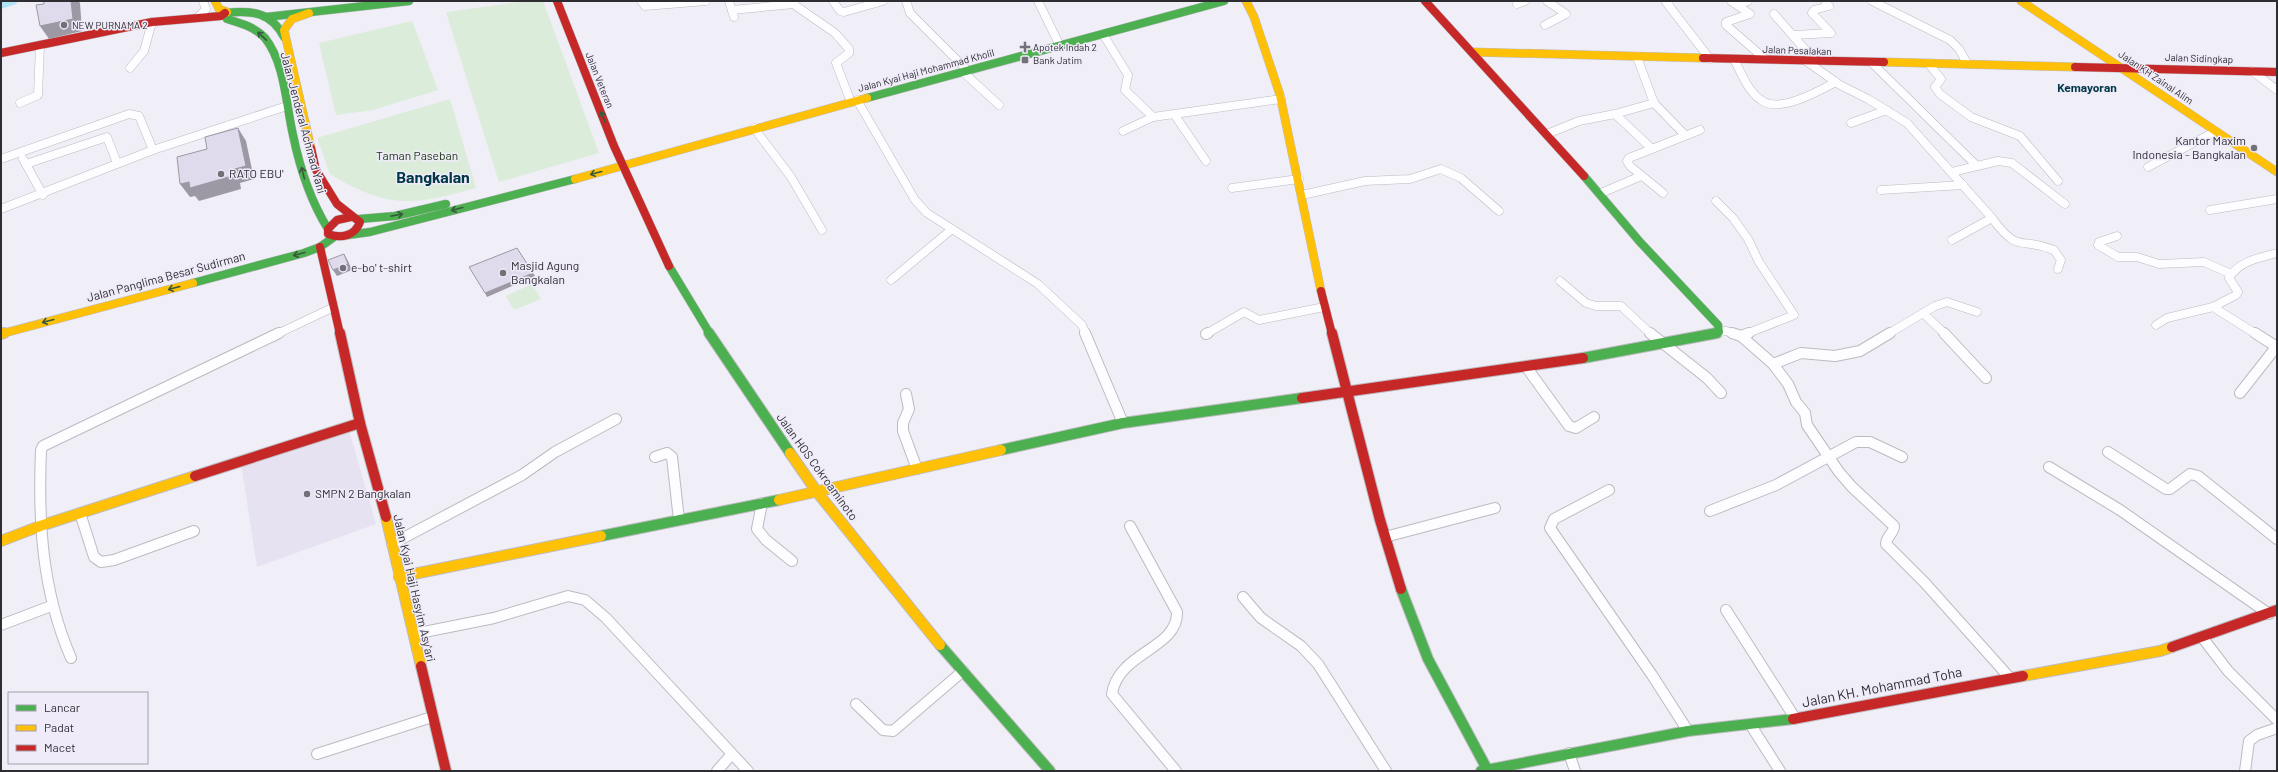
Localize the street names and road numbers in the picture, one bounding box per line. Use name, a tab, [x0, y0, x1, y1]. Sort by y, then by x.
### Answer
street label: Jalan Pesalakan	[1762, 43, 1832, 57]
street label: Jalan Kyai Haji Mohammad Kholil	[857, 46, 995, 94]
street label: Jalan KH Zainal Alim	[2116, 48, 2196, 106]
street label: Jalan Jenderal Achmad Yani	[278, 50, 330, 195]
street label: Jalan Veteran	[583, 50, 617, 110]
street label: Jalan Sidingkap	[2165, 51, 2233, 65]
street label: Jalan Panglima Besar Sudirman	[85, 248, 247, 304]
street label: Jalan HOS Cokroaminoto	[774, 410, 861, 523]
street label: Jalan Kyai Haji Hasyim Asy'ari	[391, 513, 439, 663]
street label: Jalan KH. Mohammad Toha	[1800, 663, 1963, 710]

